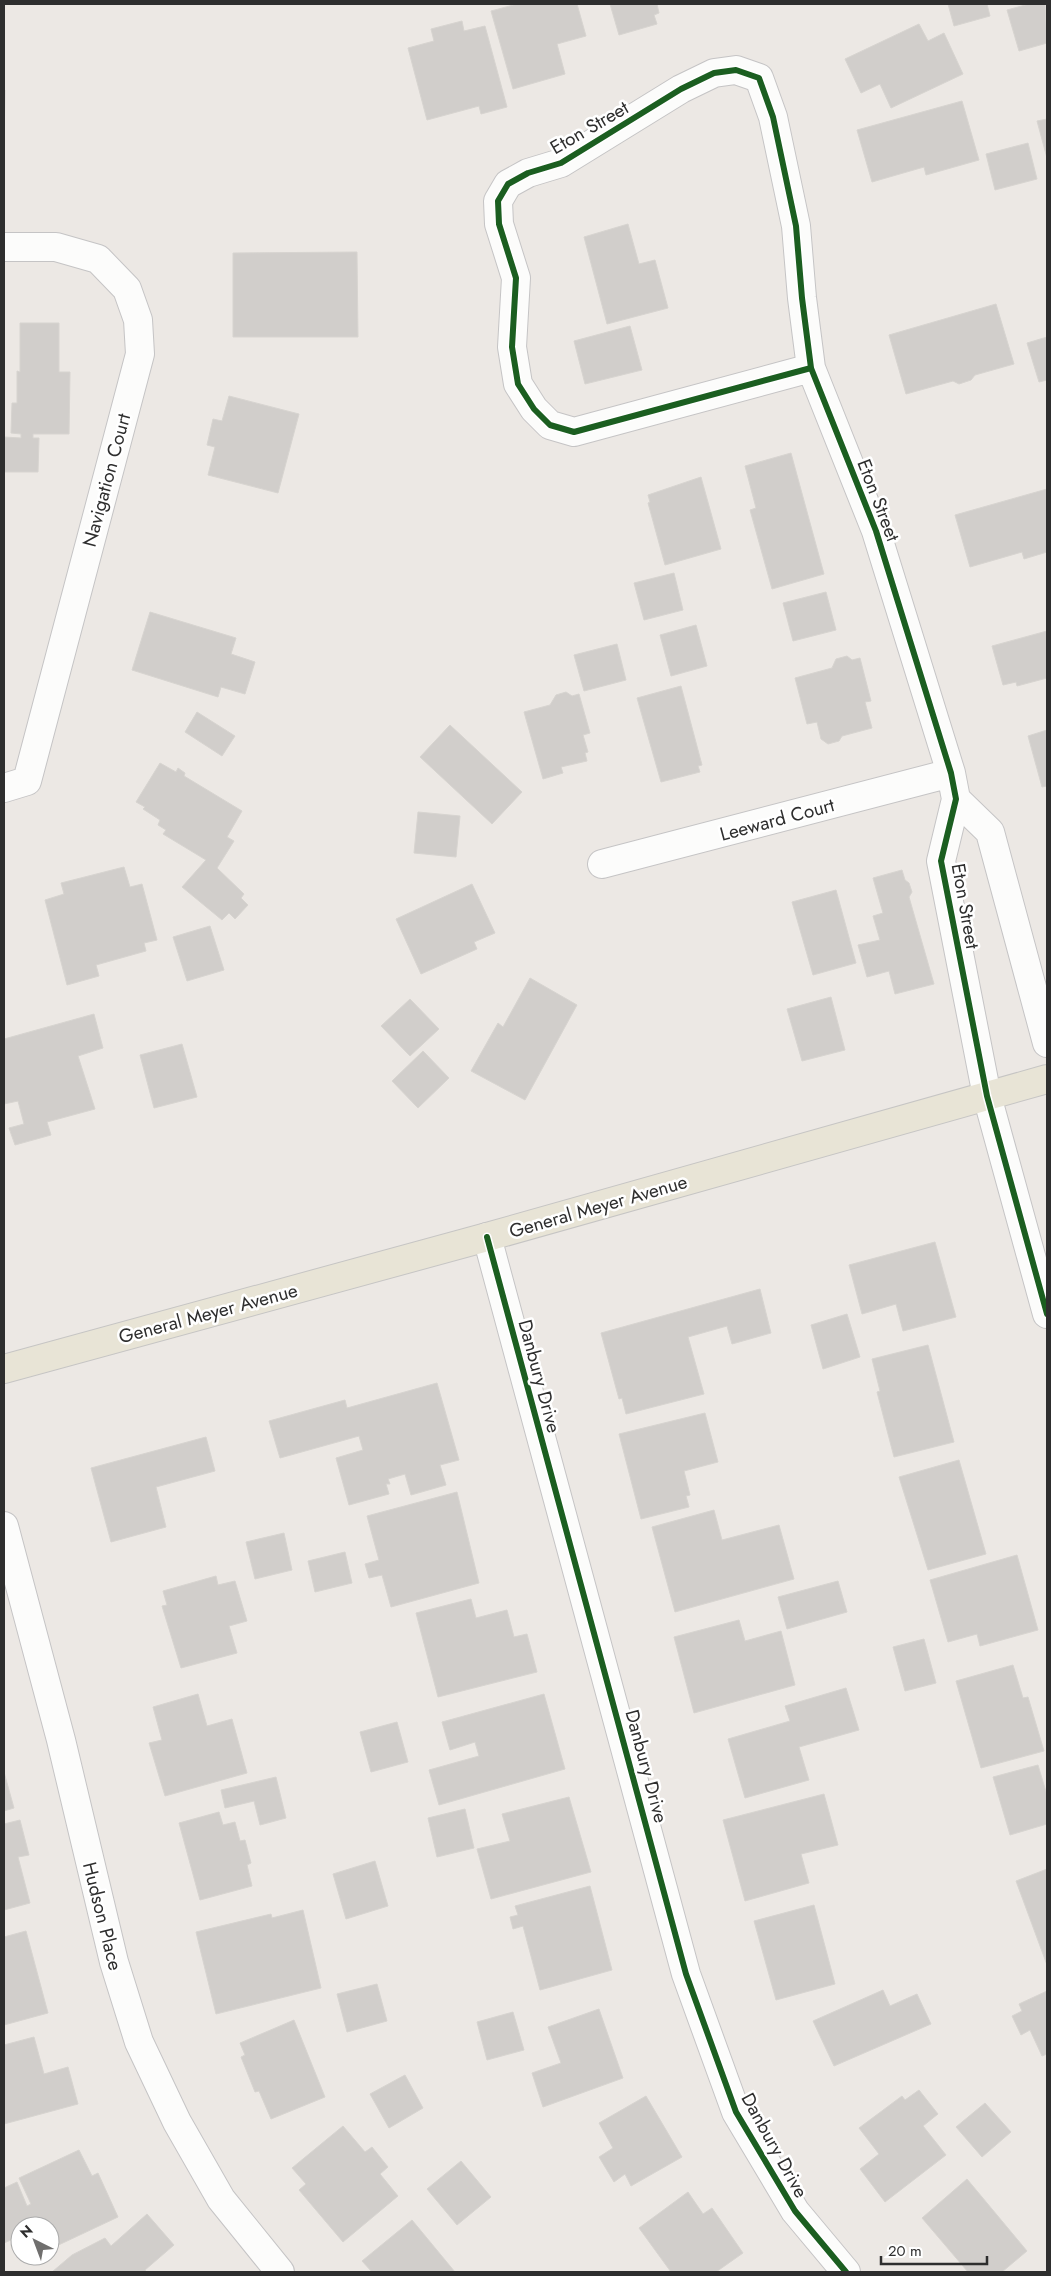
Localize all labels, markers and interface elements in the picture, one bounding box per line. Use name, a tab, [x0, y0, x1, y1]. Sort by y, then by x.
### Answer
street label: Eton Street	[545, 94, 634, 161]
street label: Navigation Court	[76, 410, 137, 550]
street label: Eton Street	[850, 455, 907, 546]
street label: Leeward Court	[717, 791, 838, 848]
street label: Eton Street	[945, 861, 986, 951]
street label: General Meyer Avenue	[506, 1168, 691, 1245]
street label: General Meyer Avenue	[116, 1277, 301, 1350]
street label: Danbury Drive	[511, 1316, 568, 1436]
street label: Danbury Drive	[618, 1706, 675, 1826]
street label: Hudson Place	[76, 1859, 129, 1973]
street label: Danbury Drive	[735, 2088, 815, 2203]
north arrow	[10, 2216, 60, 2266]
text: N	[15, 2220, 37, 2242]
scale bar	[881, 2234, 987, 2266]
text: 20 m	[888, 2240, 922, 2262]

